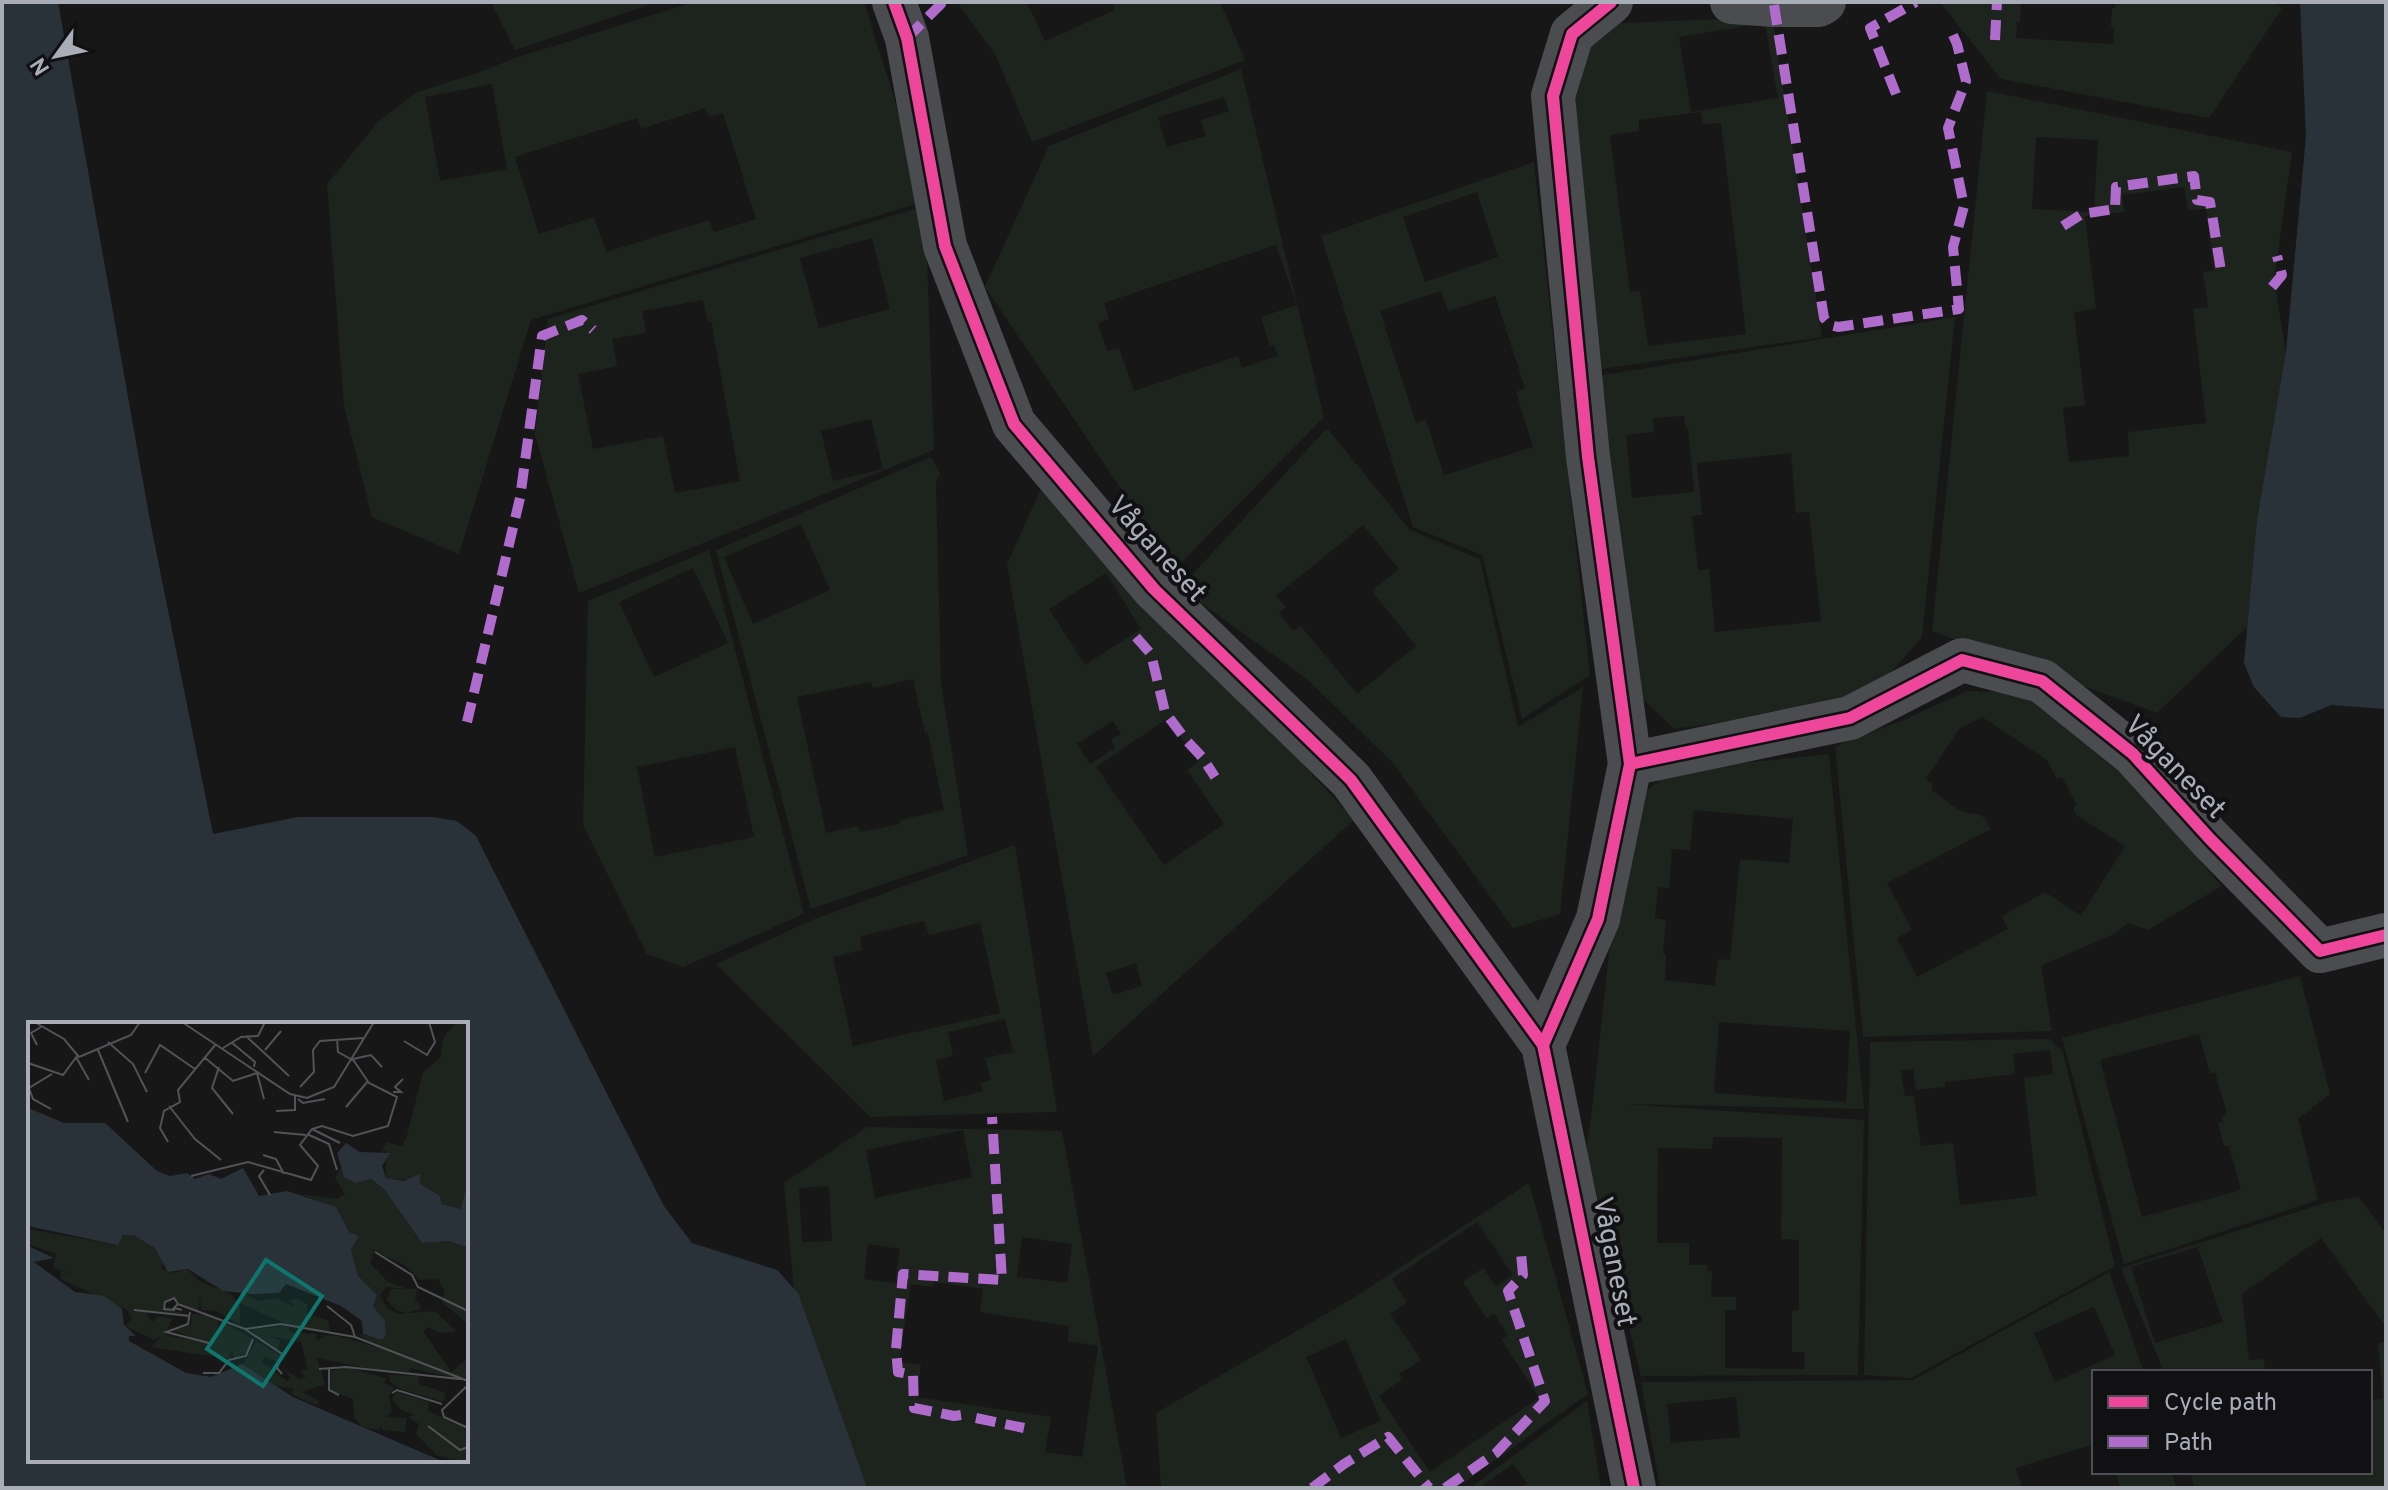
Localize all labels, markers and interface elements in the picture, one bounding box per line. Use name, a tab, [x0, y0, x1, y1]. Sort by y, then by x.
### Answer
north arrow	[16, 16, 96, 96]
text: N	[26, 52, 57, 80]
street label: Våganeset	[1099, 489, 1213, 611]
street label: Våganeset	[2115, 708, 2233, 828]
inset map	[28, 1022, 468, 1462]
street label: Våganeset	[1583, 1194, 1643, 1330]
legend	[2092, 1370, 2372, 1474]
text: Cycle path	[2164, 1389, 2277, 1419]
text: Path	[2164, 1429, 2213, 1459]

